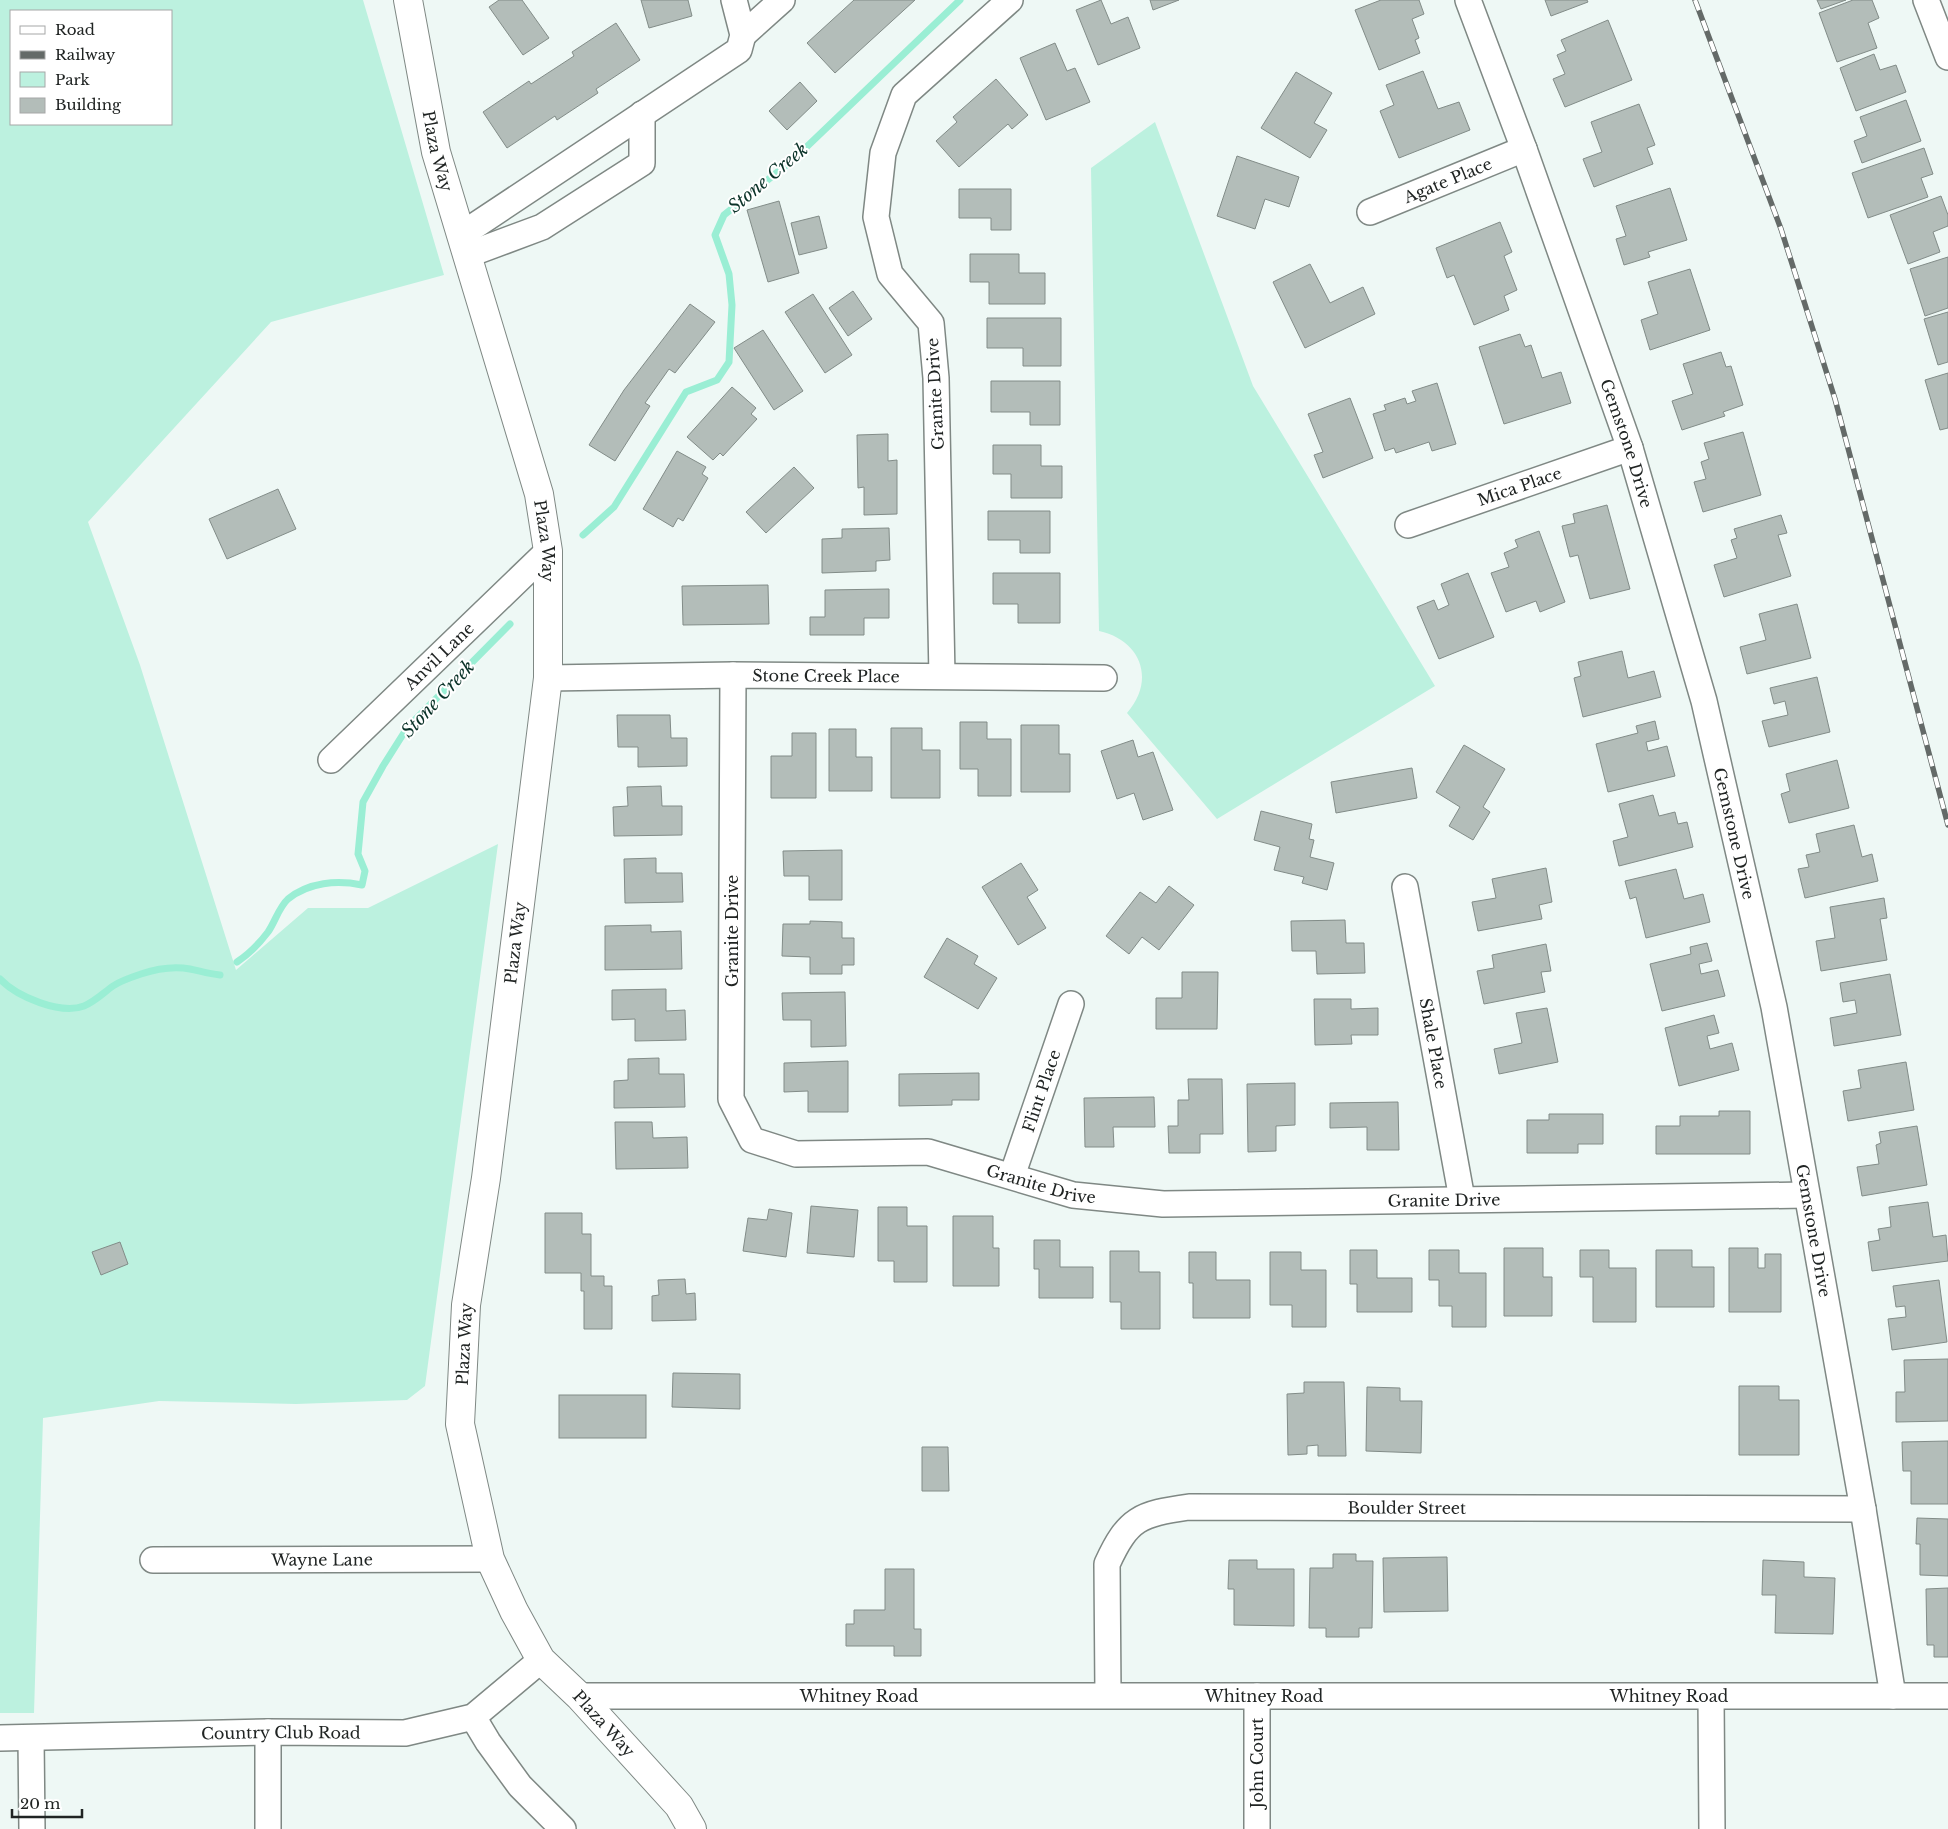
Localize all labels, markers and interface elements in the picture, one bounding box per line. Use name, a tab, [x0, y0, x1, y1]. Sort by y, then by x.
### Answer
legend	[10, 10, 172, 125]
text: Road	[55, 20, 95, 39]
text: Railway	[55, 45, 116, 64]
text: Park	[55, 70, 91, 89]
text: Building	[55, 95, 122, 114]
street label: Plaza Way	[419, 109, 458, 195]
water label: Stone Creek	[724, 138, 812, 218]
street label: Agate Place	[1400, 153, 1495, 208]
street label: Granite Drive	[922, 337, 948, 451]
street label: Gemstone Drive	[1596, 376, 1657, 510]
street label: Mica Place	[1475, 463, 1564, 510]
street label: Plaza Way	[530, 498, 558, 583]
street label: Anvil Lane	[399, 618, 478, 695]
water label: Stone Creek	[397, 656, 479, 742]
street label: Stone Creek Place	[752, 665, 900, 686]
street label: Gemstone Drive	[1710, 766, 1759, 901]
street label: Granite Drive	[722, 875, 742, 987]
street label: Plaza Way	[500, 900, 530, 985]
street label: Shale Place	[1415, 996, 1452, 1090]
street label: Flint Place	[1018, 1047, 1065, 1135]
street label: Granite Drive	[984, 1160, 1097, 1207]
street label: Gemstone Drive	[1792, 1163, 1835, 1299]
street label: Granite Drive	[1388, 1189, 1500, 1211]
street label: Plaza Way	[452, 1301, 476, 1386]
street label: Boulder Street	[1347, 1497, 1466, 1518]
street label: Wayne Lane	[270, 1549, 373, 1570]
street label: Plaza Way	[569, 1686, 640, 1761]
street label: Whitney Road	[799, 1686, 919, 1706]
street label: Whitney Road	[1204, 1686, 1324, 1706]
street label: Whitney Road	[1609, 1686, 1729, 1706]
street label: John Court	[1247, 1718, 1267, 1810]
street label: Country Club Road	[201, 1722, 361, 1743]
scale bar	[12, 1786, 82, 1818]
text: 20 m	[20, 1794, 60, 1813]

